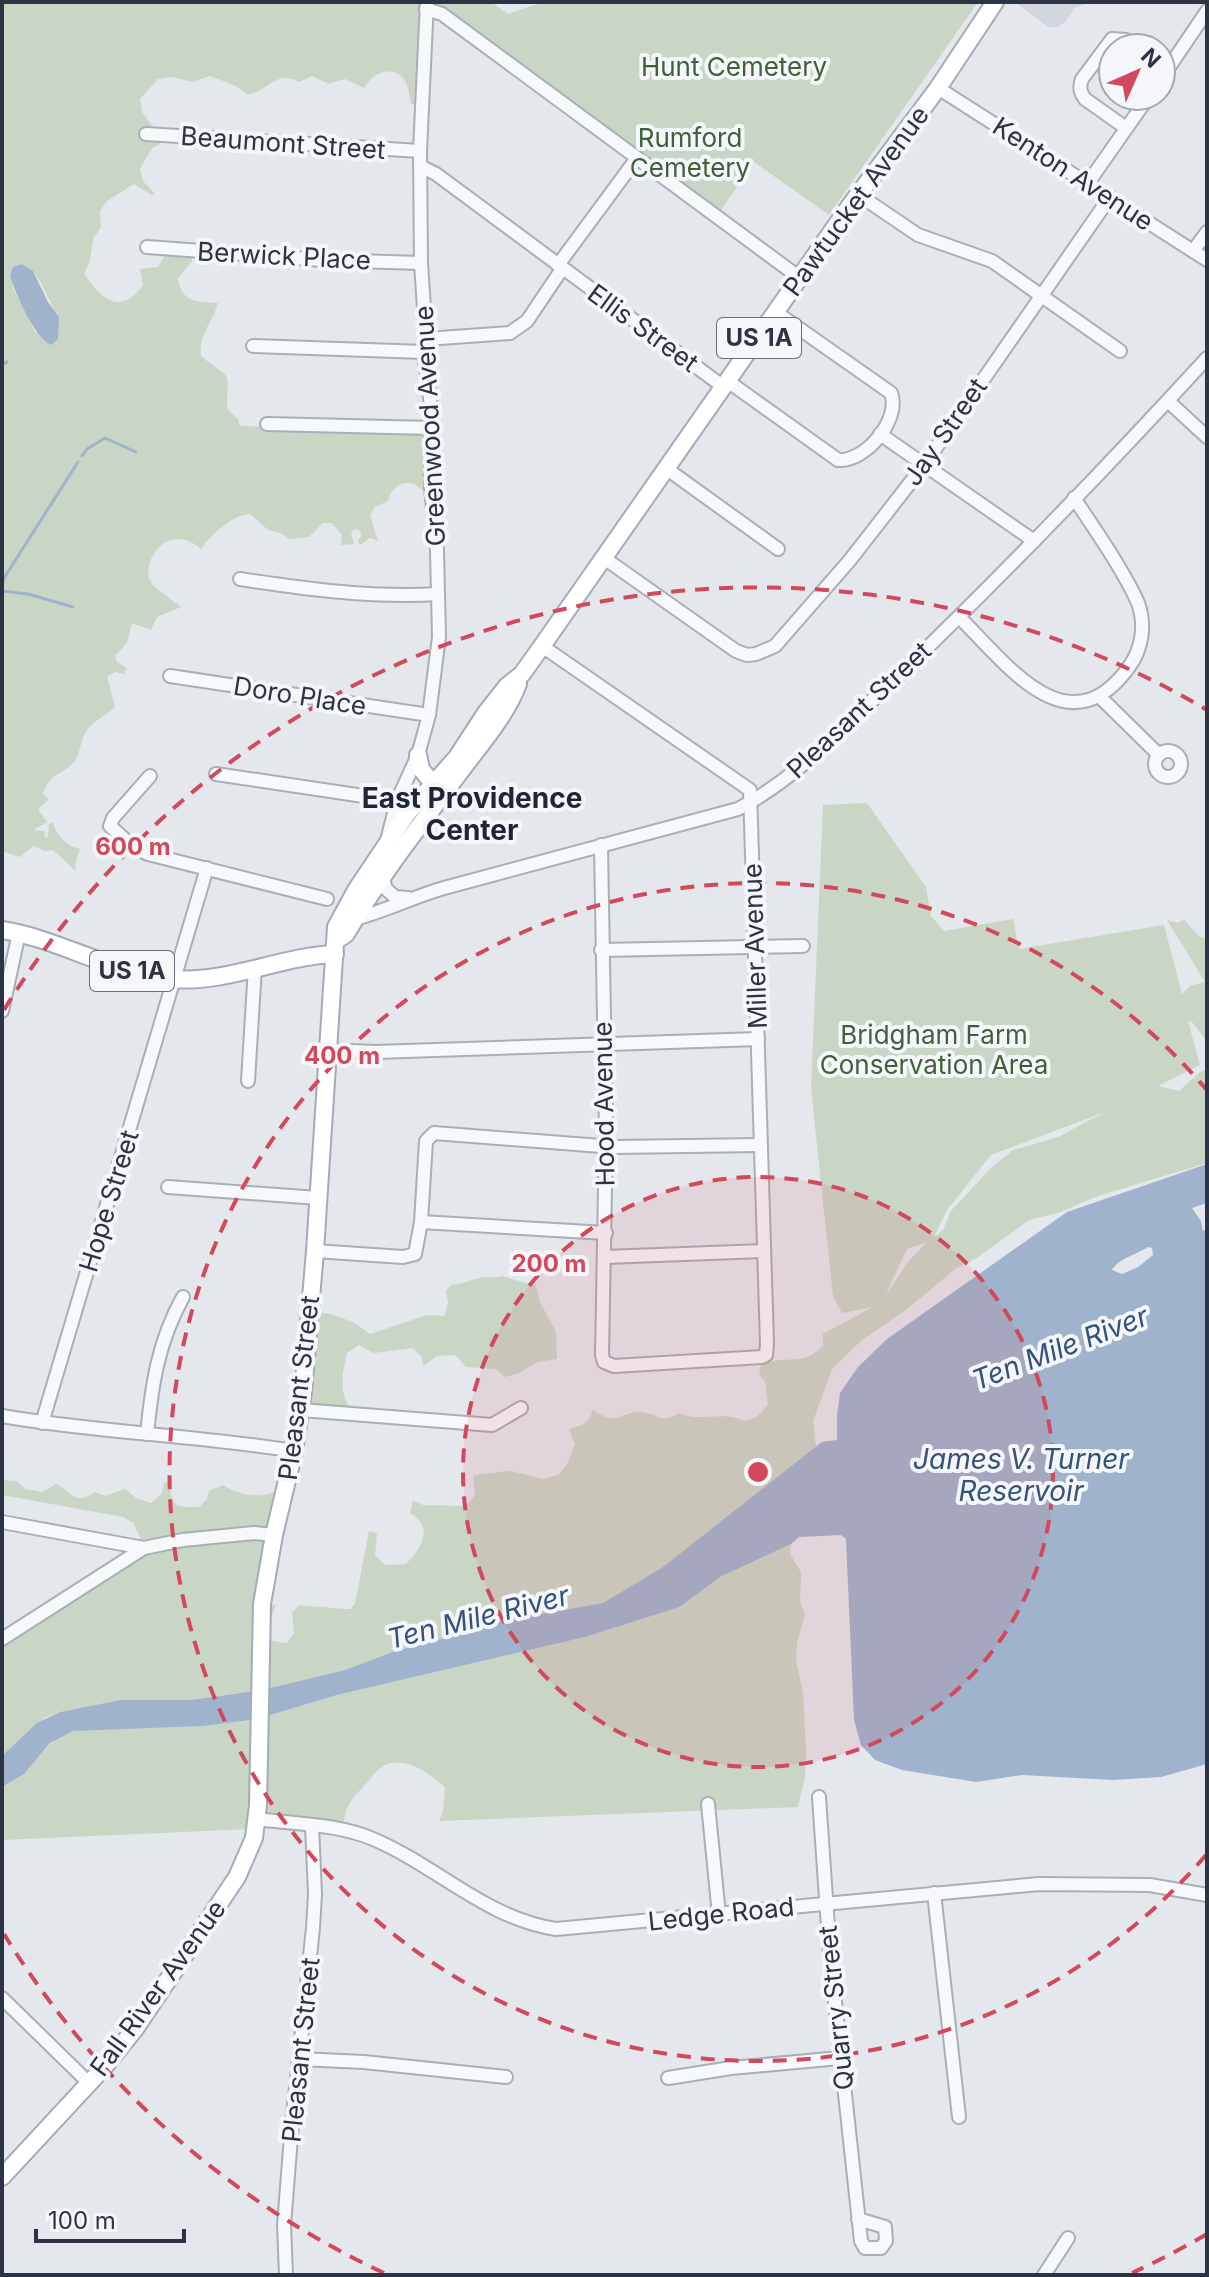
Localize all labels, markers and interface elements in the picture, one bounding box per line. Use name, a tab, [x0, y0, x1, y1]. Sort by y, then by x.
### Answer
north arrow	[1097, 32, 1177, 112]
text: N	[1136, 43, 1166, 73]
park label: Hunt Cemetery	[641, 51, 827, 82]
street label: Pawtucket Avenue	[776, 100, 935, 302]
street label: Kenton Avenue	[987, 110, 1159, 237]
street label: Beaumont Street	[180, 120, 387, 165]
park label: Rumford Cemetery	[630, 122, 750, 183]
street label: Berwick Place	[196, 235, 372, 276]
street label: Ellis Street	[582, 277, 705, 378]
street label: Greenwood Avenue	[408, 305, 451, 547]
road number: US 1A	[717, 318, 801, 358]
street label: Jay Street	[896, 372, 993, 492]
street label: Pleasant Street	[780, 635, 937, 784]
street label: Doro Place	[231, 670, 369, 721]
district label: East Providence Center	[362, 781, 582, 847]
text: 600 m	[95, 832, 171, 861]
street label: Miller Avenue	[736, 863, 773, 1029]
road number: US 1A	[90, 951, 174, 991]
park label: Bridgham Farm Conservation Area	[820, 1019, 1048, 1080]
street label: Hood Avenue	[587, 1021, 620, 1187]
text: 400 m	[304, 1041, 380, 1070]
street label: Hope Street	[72, 1126, 145, 1276]
text: 200 m	[511, 1249, 587, 1278]
street label: Pleasant Street	[272, 1294, 325, 1482]
water label: Ten Mile River	[967, 1298, 1154, 1397]
water label: James V. Turner Reservoir	[913, 1442, 1130, 1508]
centre of rings	[744, 1458, 772, 1486]
water label: Ten Mile River	[384, 1578, 574, 1656]
street label: Ledge Road	[646, 1890, 796, 1937]
street label: Fall River Avenue	[83, 1894, 232, 2082]
street label: Quarry Street	[811, 1924, 860, 2092]
street label: Pleasant Street	[275, 1956, 326, 2144]
scale bar	[36, 2193, 184, 2243]
text: 100 m	[48, 2206, 116, 2235]

